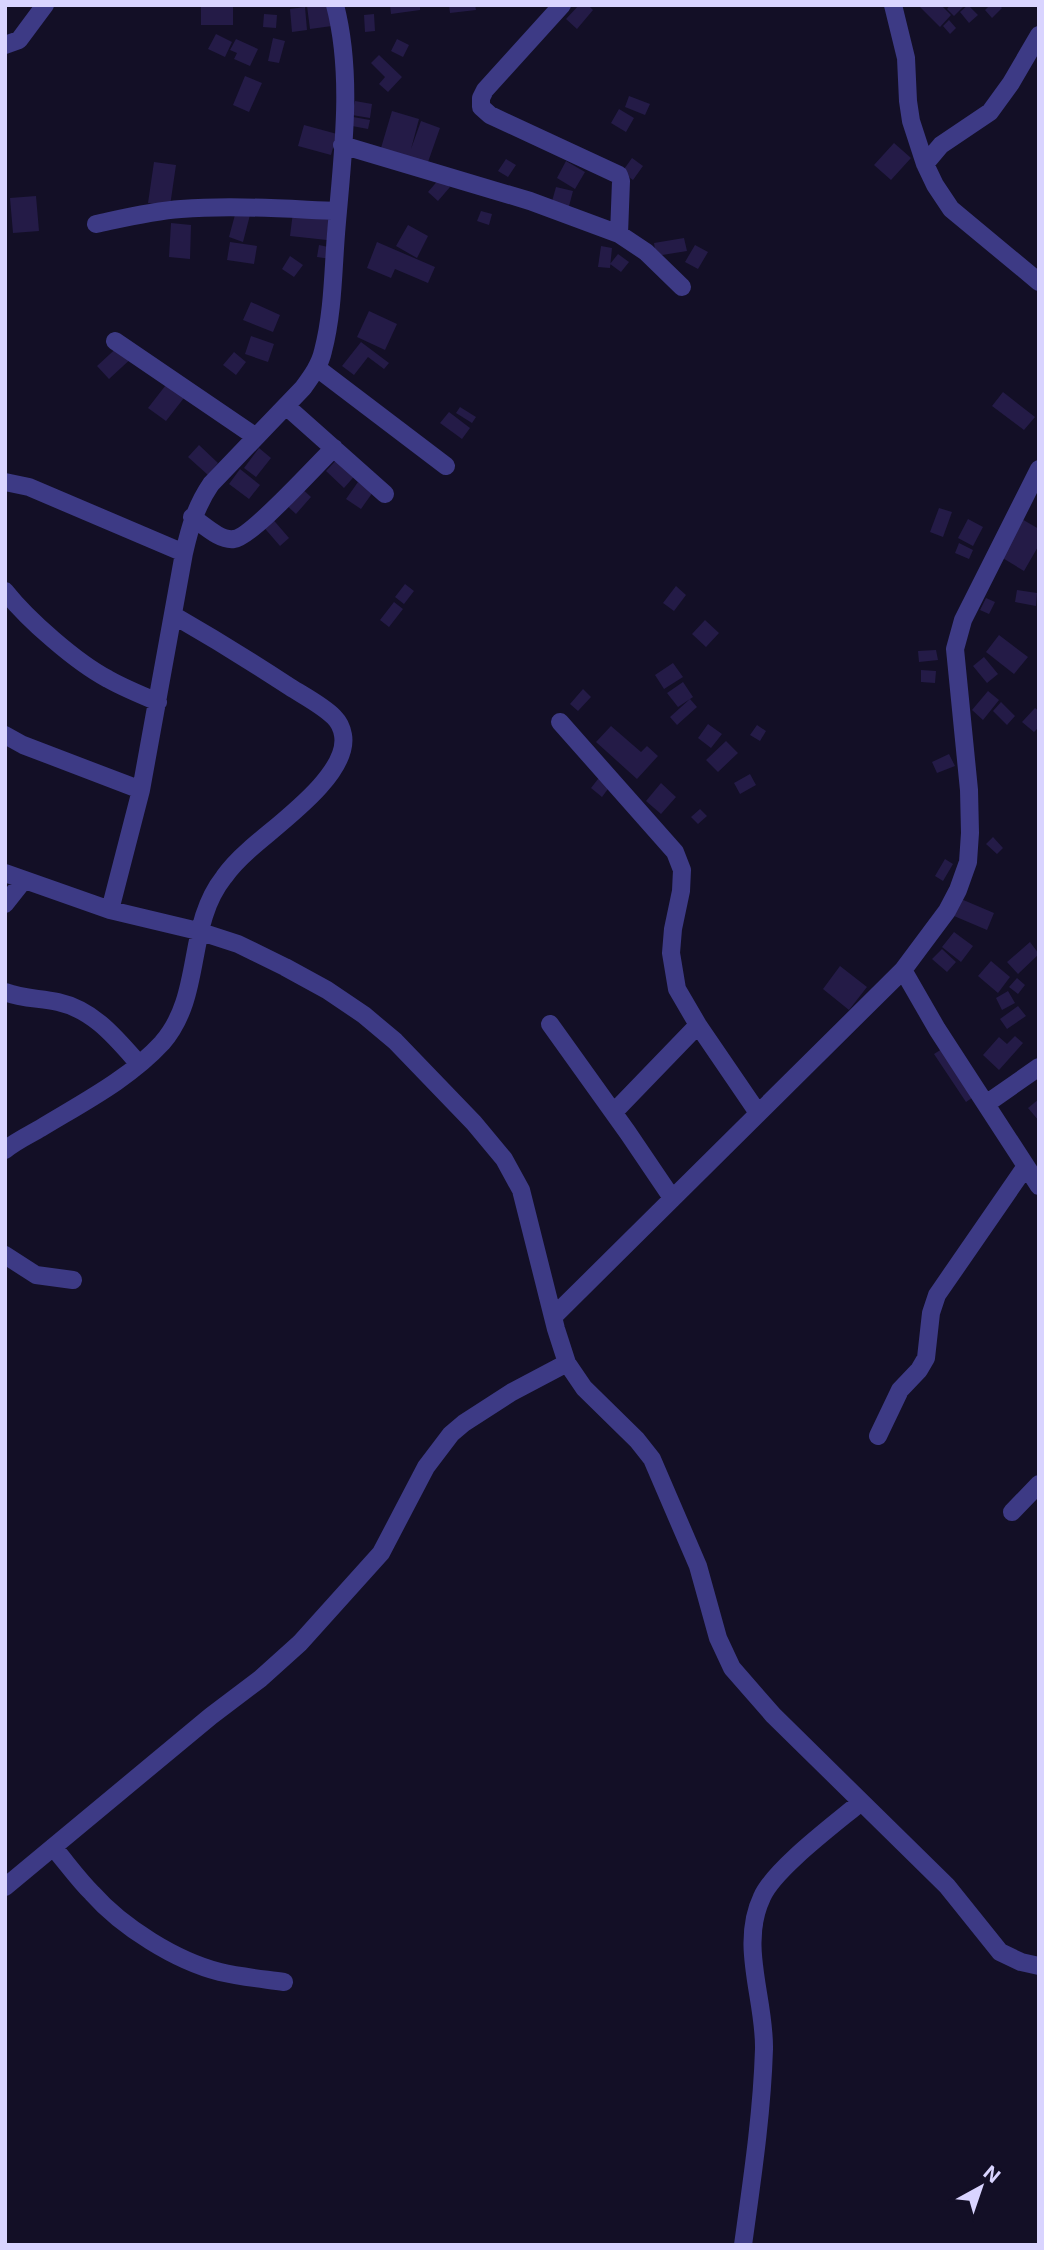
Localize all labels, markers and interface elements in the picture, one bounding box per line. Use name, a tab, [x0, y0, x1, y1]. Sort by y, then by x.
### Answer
north arrow	[946, 2152, 1016, 2222]
text: N	[979, 2161, 1005, 2188]

